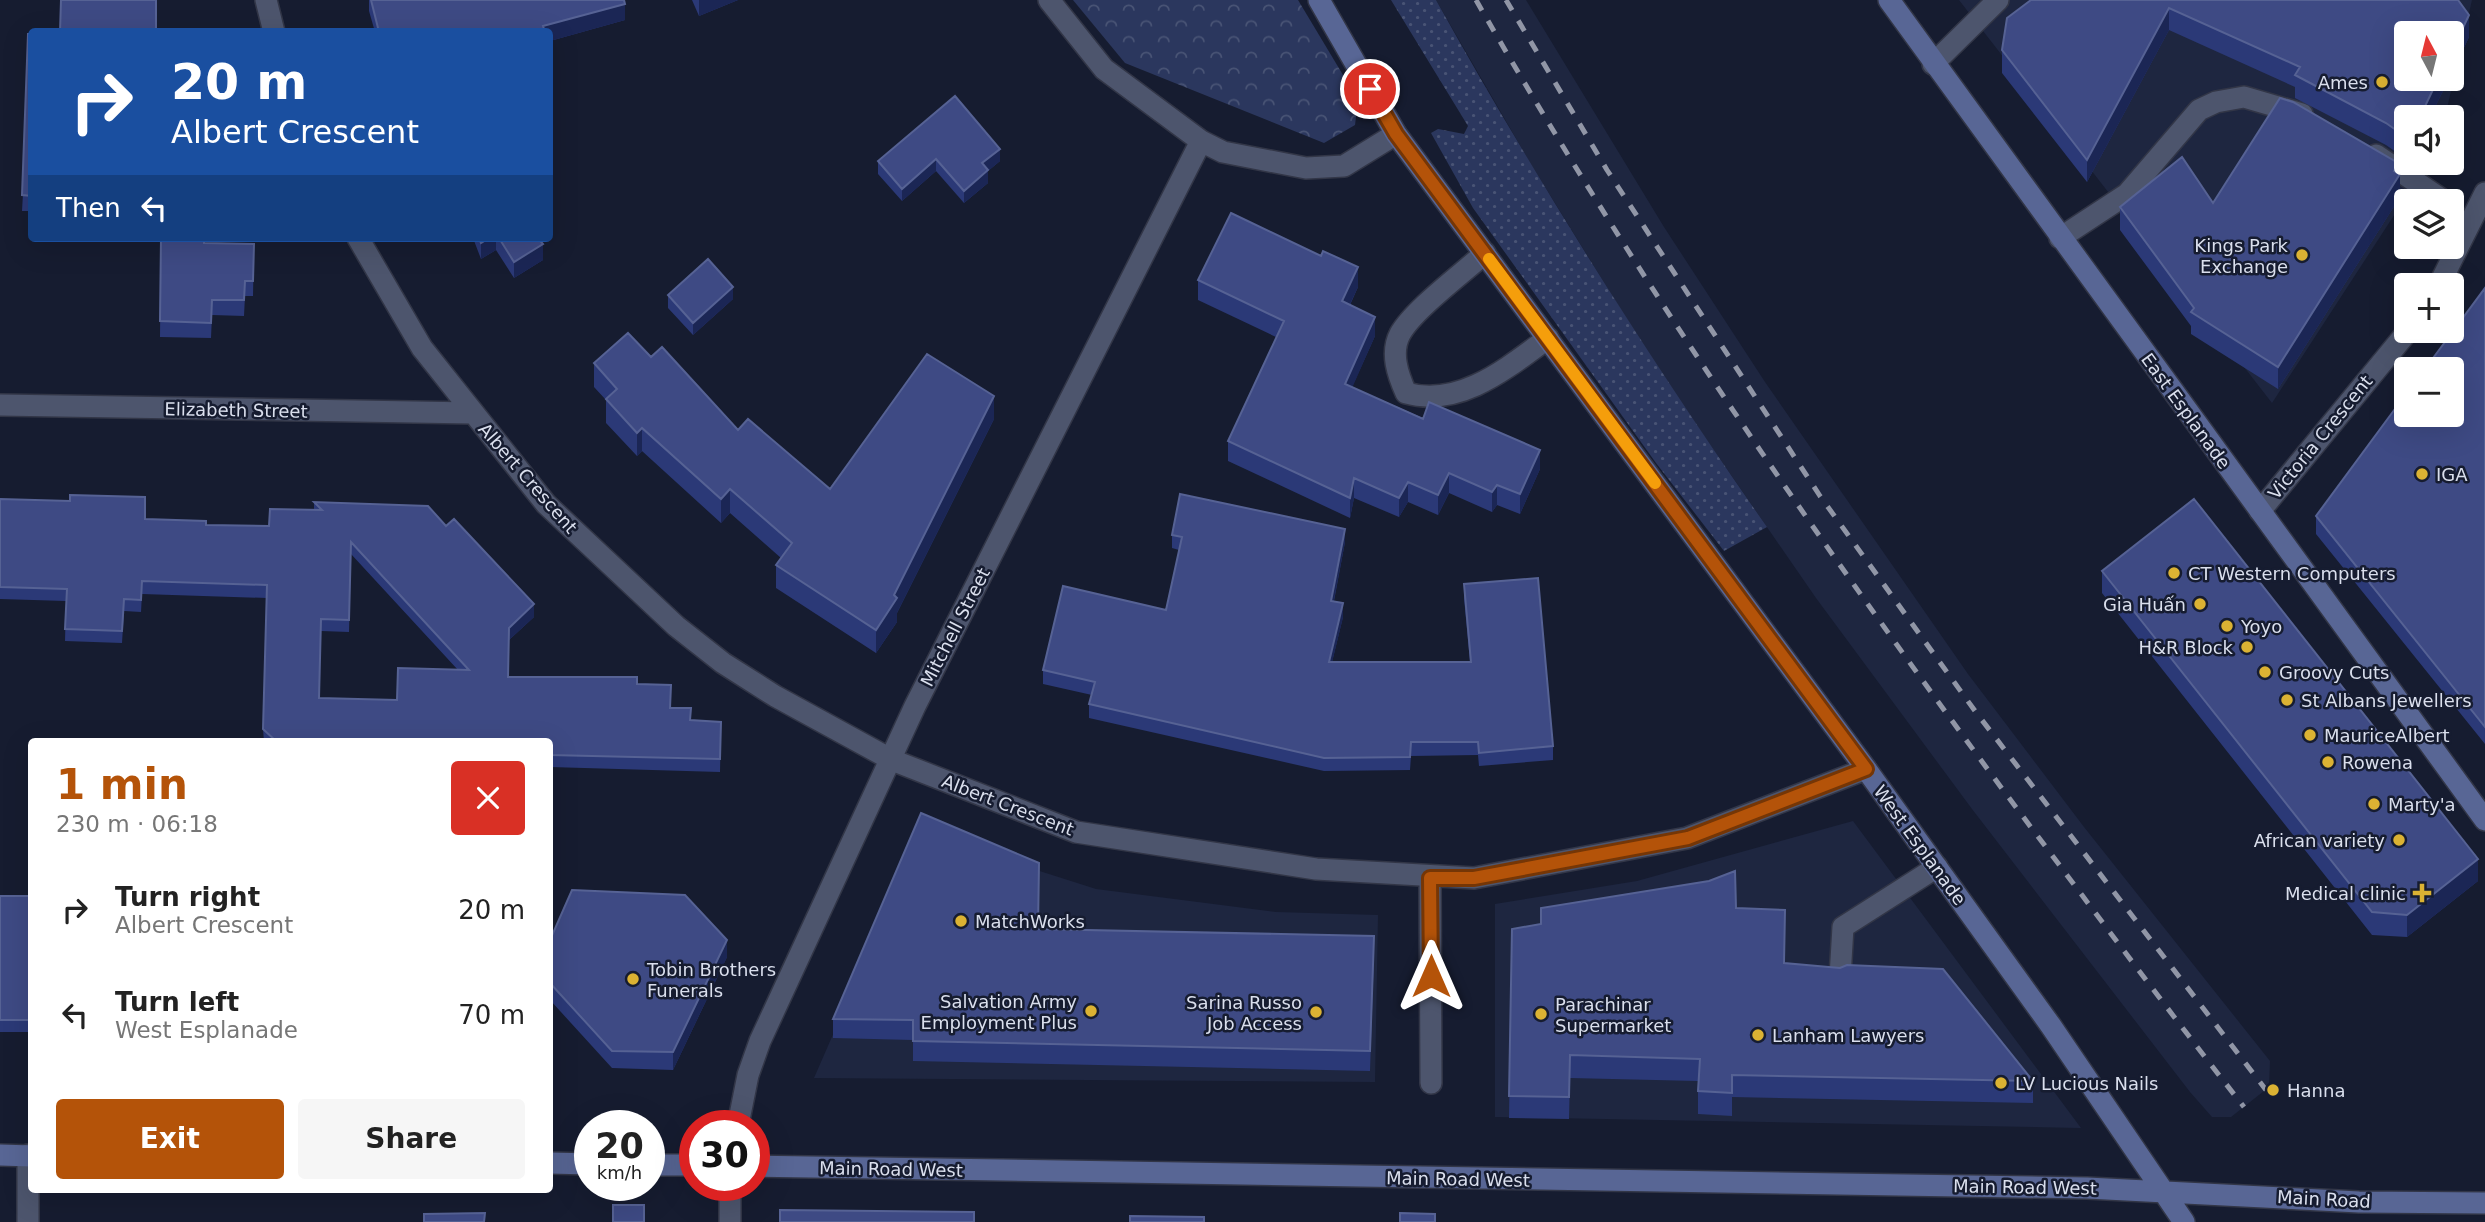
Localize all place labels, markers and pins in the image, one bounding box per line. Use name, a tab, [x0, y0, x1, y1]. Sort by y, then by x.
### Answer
pin	[1340, 59, 1400, 119]
place label: Ames	[2318, 72, 2368, 93]
marker: Ames	[2374, 74, 2390, 90]
place label: Kings Park Exchange	[2194, 235, 2289, 277]
marker: Kings Park Exchange	[2294, 247, 2310, 263]
place label: IGA	[2436, 464, 2468, 485]
marker: IGA	[2414, 466, 2430, 482]
place label: CT Western Computers	[2188, 563, 2396, 584]
marker: CT Western Computers	[2166, 565, 2182, 581]
place label: Gia Huấn	[2103, 594, 2186, 615]
marker: Gia Huấn	[2192, 596, 2208, 612]
place label: Yoyo	[2240, 616, 2282, 637]
marker: Yoyo	[2219, 618, 2235, 634]
place label: H&R Block	[2139, 637, 2234, 658]
marker: H&R Block	[2239, 639, 2255, 655]
place label: Groovy Cuts	[2279, 662, 2389, 683]
marker: Groovy Cuts	[2257, 664, 2273, 680]
place label: St Albans Jewellers	[2301, 690, 2472, 711]
marker: St Albans Jewellers	[2279, 692, 2295, 708]
place label: MauriceAlbert	[2324, 725, 2450, 746]
marker: MauriceAlbert	[2302, 727, 2318, 743]
place label: Rowena	[2342, 752, 2413, 773]
marker: Rowena	[2320, 754, 2336, 770]
place label: Marty'a	[2388, 794, 2456, 815]
marker: Marty'a	[2366, 796, 2382, 812]
place label: African variety	[2254, 830, 2385, 851]
marker: African variety	[2391, 832, 2407, 848]
place label: Medical clinic	[2285, 883, 2406, 904]
marker: Medical clinic	[2412, 883, 2432, 903]
place label: MatchWorks	[975, 911, 1085, 932]
marker: MatchWorks	[953, 913, 969, 929]
place label: Tobin Brothers Funerals	[646, 959, 776, 1001]
marker: Tobin Brothers Funerals	[625, 971, 641, 987]
place label: Salvation Army Employment Plus	[921, 991, 1077, 1033]
place label: Sarina Russo Job Access	[1186, 992, 1302, 1034]
place label: Parachinar Supermarket	[1555, 994, 1671, 1036]
marker: Salvation Army Employment Plus	[1083, 1003, 1099, 1019]
marker: Sarina Russo Job Access	[1308, 1004, 1324, 1020]
marker: Parachinar Supermarket	[1533, 1006, 1549, 1022]
place label: Lanham Lawyers	[1772, 1025, 1924, 1046]
marker: Lanham Lawyers	[1750, 1027, 1766, 1043]
place label: LV Lucious Nails	[2015, 1073, 2159, 1094]
marker: LV Lucious Nails	[1993, 1075, 2009, 1091]
place label: Hanna	[2287, 1080, 2345, 1101]
marker: Hanna	[2265, 1082, 2281, 1098]

